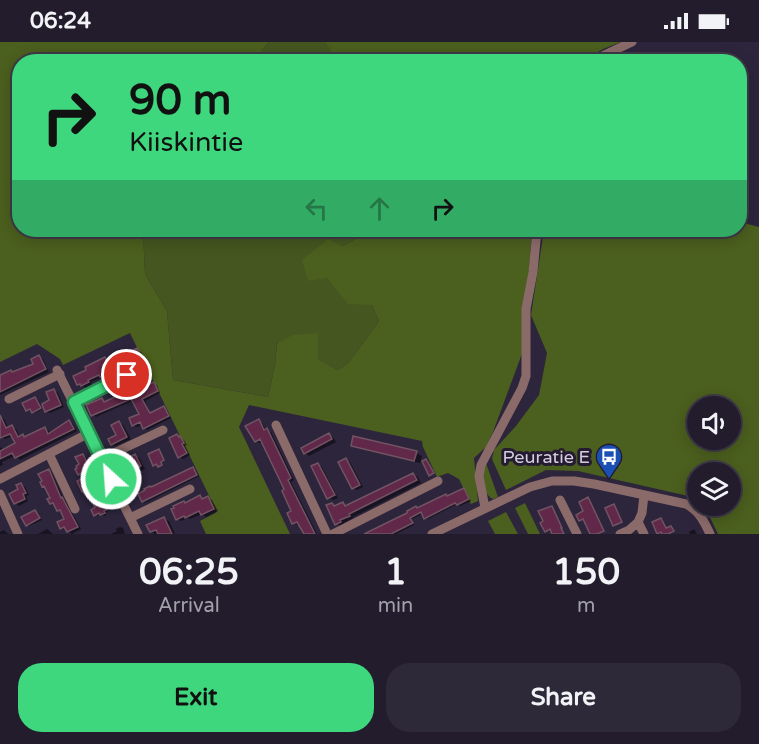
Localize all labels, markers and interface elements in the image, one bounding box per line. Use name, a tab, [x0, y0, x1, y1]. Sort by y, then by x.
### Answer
text: 06:24	[30, 8, 91, 34]
text: 90 m	[129, 75, 231, 126]
icon: right	[30, 78, 108, 156]
text: Kiiskintie	[129, 126, 243, 159]
icon: left	[300, 192, 333, 225]
icon: ahead	[363, 192, 396, 225]
icon: right	[426, 192, 459, 225]
pin	[101, 349, 152, 400]
icon: arrive	[110, 358, 143, 391]
map controls	[687, 396, 741, 516]
button: sound	[687, 396, 741, 450]
bus stop icon: Peuratie E	[594, 442, 624, 480]
place label: Peuratie E	[503, 446, 590, 468]
position arrow	[79, 447, 143, 511]
button: layers	[687, 462, 741, 516]
text: 06:25	[139, 551, 239, 594]
text: 1	[384, 551, 407, 594]
text: 150	[552, 551, 620, 594]
text: Arrival	[158, 594, 220, 618]
text: min	[378, 594, 413, 618]
text: m	[577, 594, 595, 618]
button: Exit	[18, 663, 374, 732]
button: Share	[386, 663, 741, 732]

